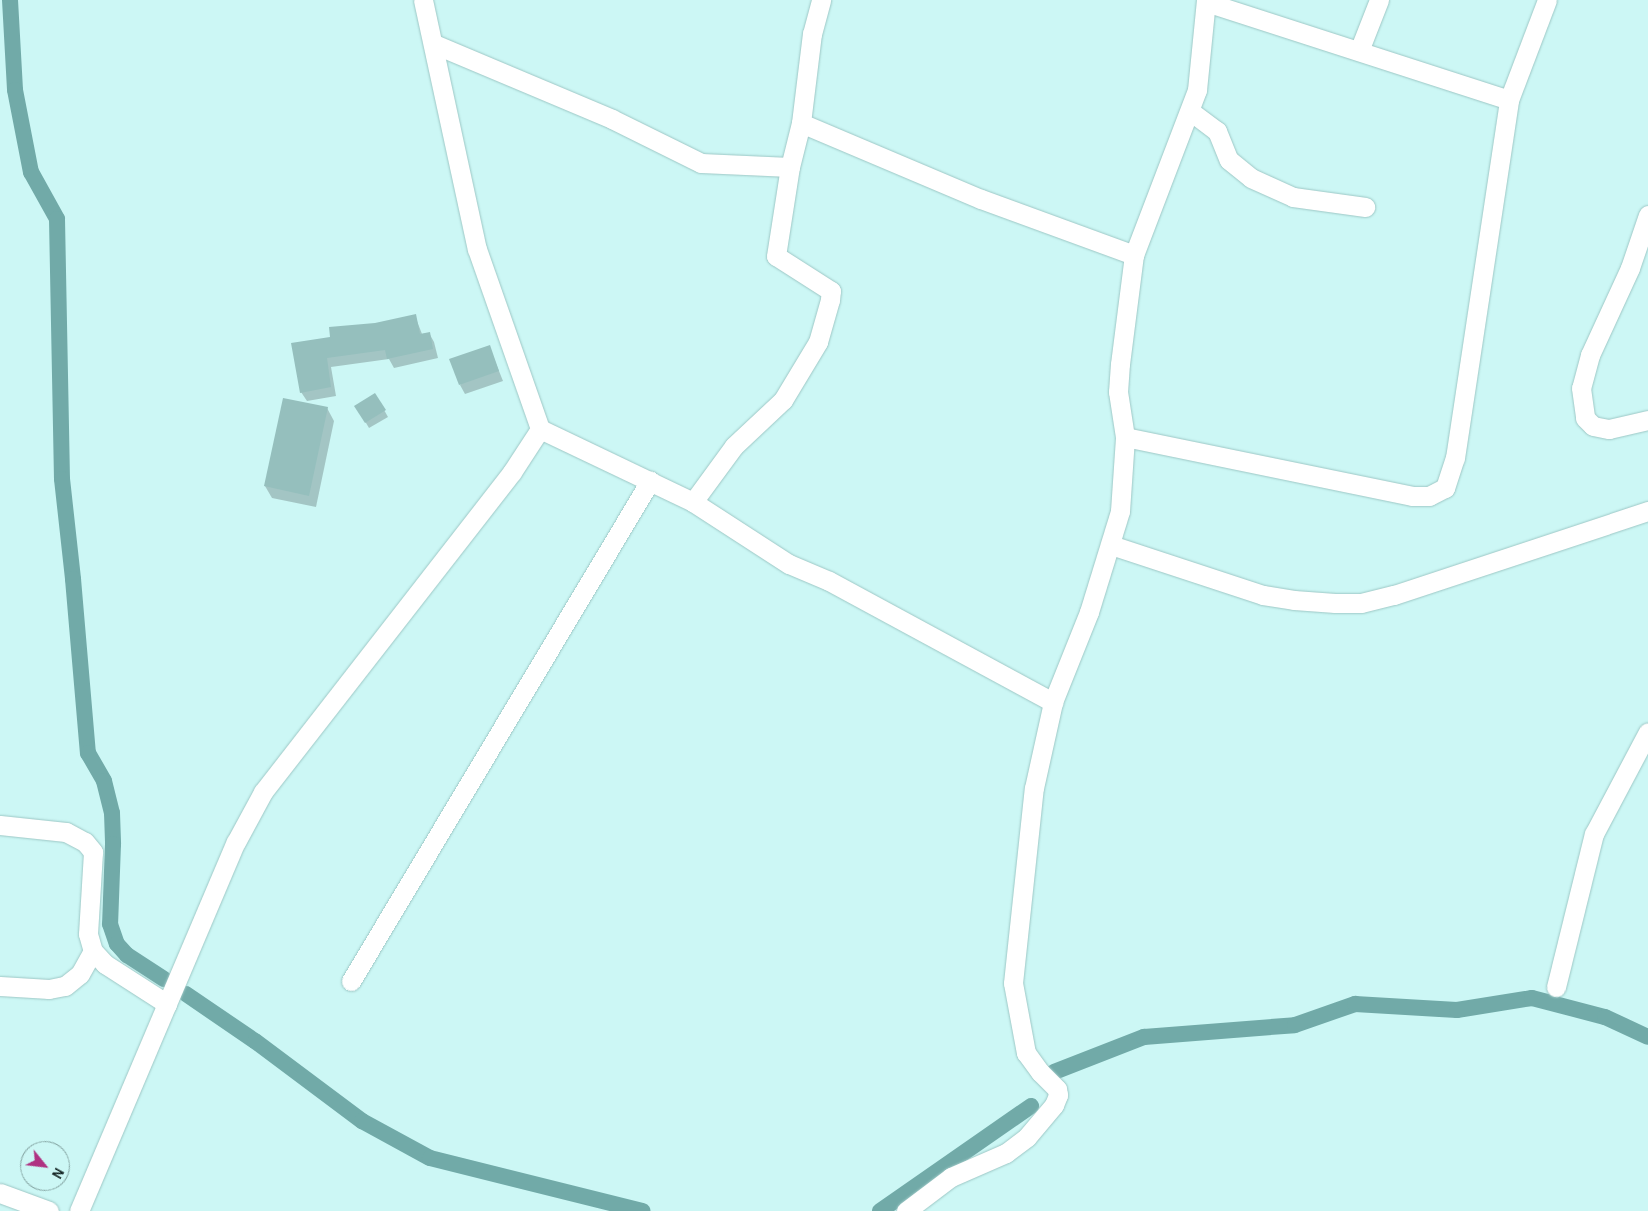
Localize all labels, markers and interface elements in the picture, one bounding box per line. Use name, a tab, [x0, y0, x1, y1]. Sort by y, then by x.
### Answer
north arrow	[20, 1141, 70, 1191]
text: N	[49, 1165, 66, 1180]

